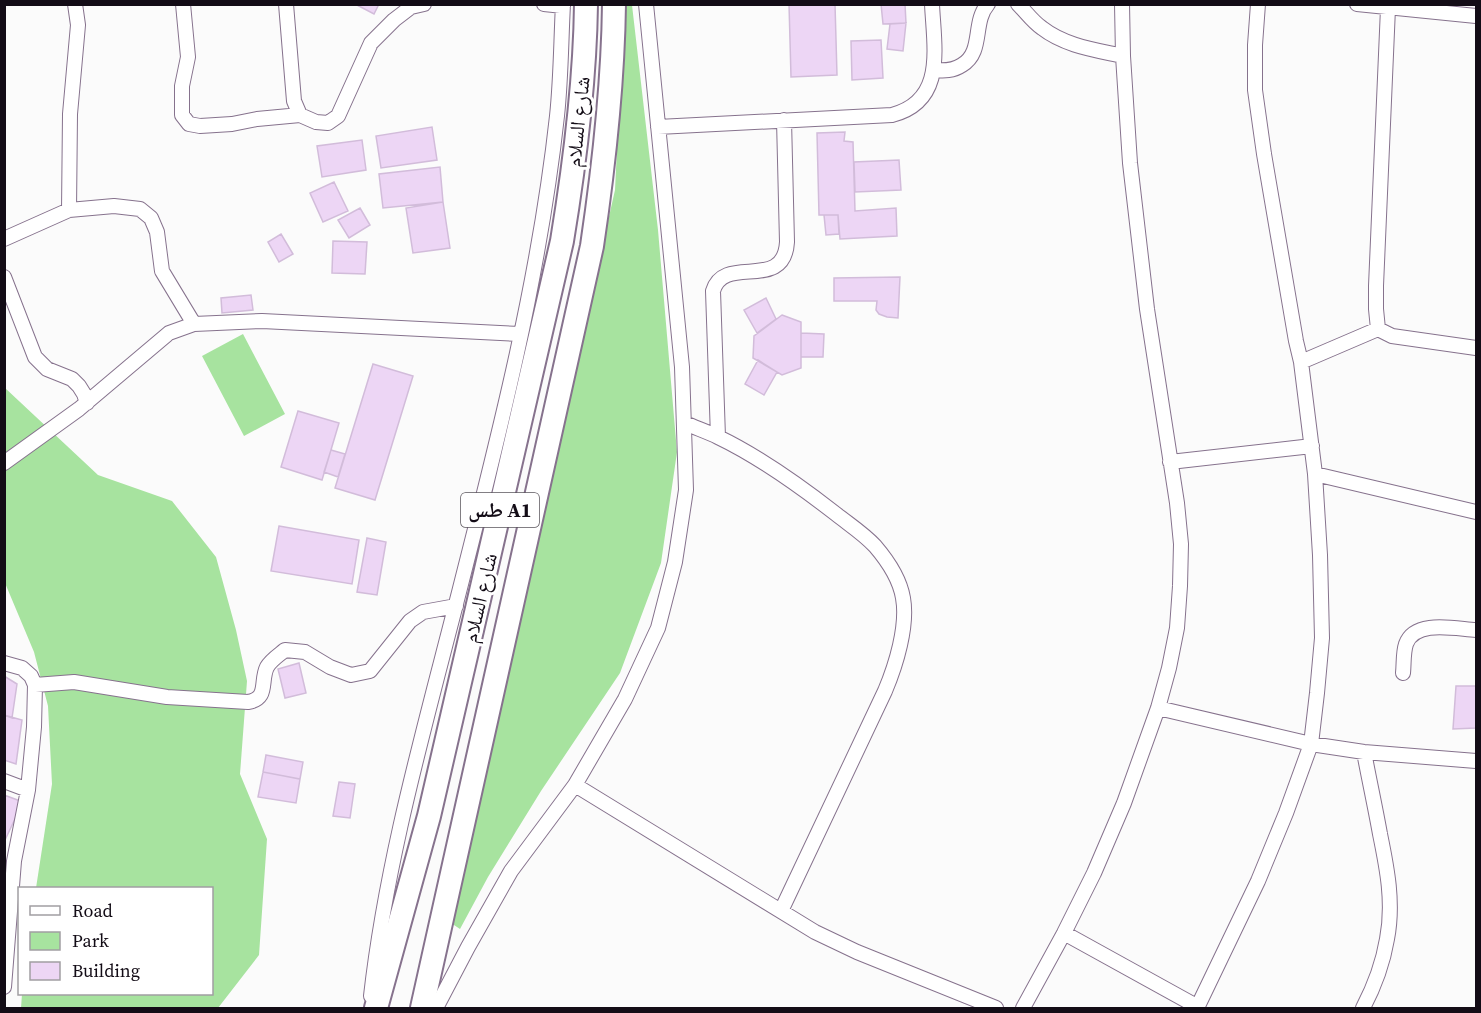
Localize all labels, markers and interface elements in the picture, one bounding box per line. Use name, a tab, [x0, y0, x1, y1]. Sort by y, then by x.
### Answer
street label: شارع السلام	[558, 75, 597, 169]
road number: طس A1	[461, 493, 539, 527]
street label: شارع السلام	[455, 550, 504, 646]
legend	[18, 887, 213, 995]
text: Road	[72, 898, 113, 923]
text: Park	[72, 928, 109, 953]
text: Building	[72, 958, 140, 983]

